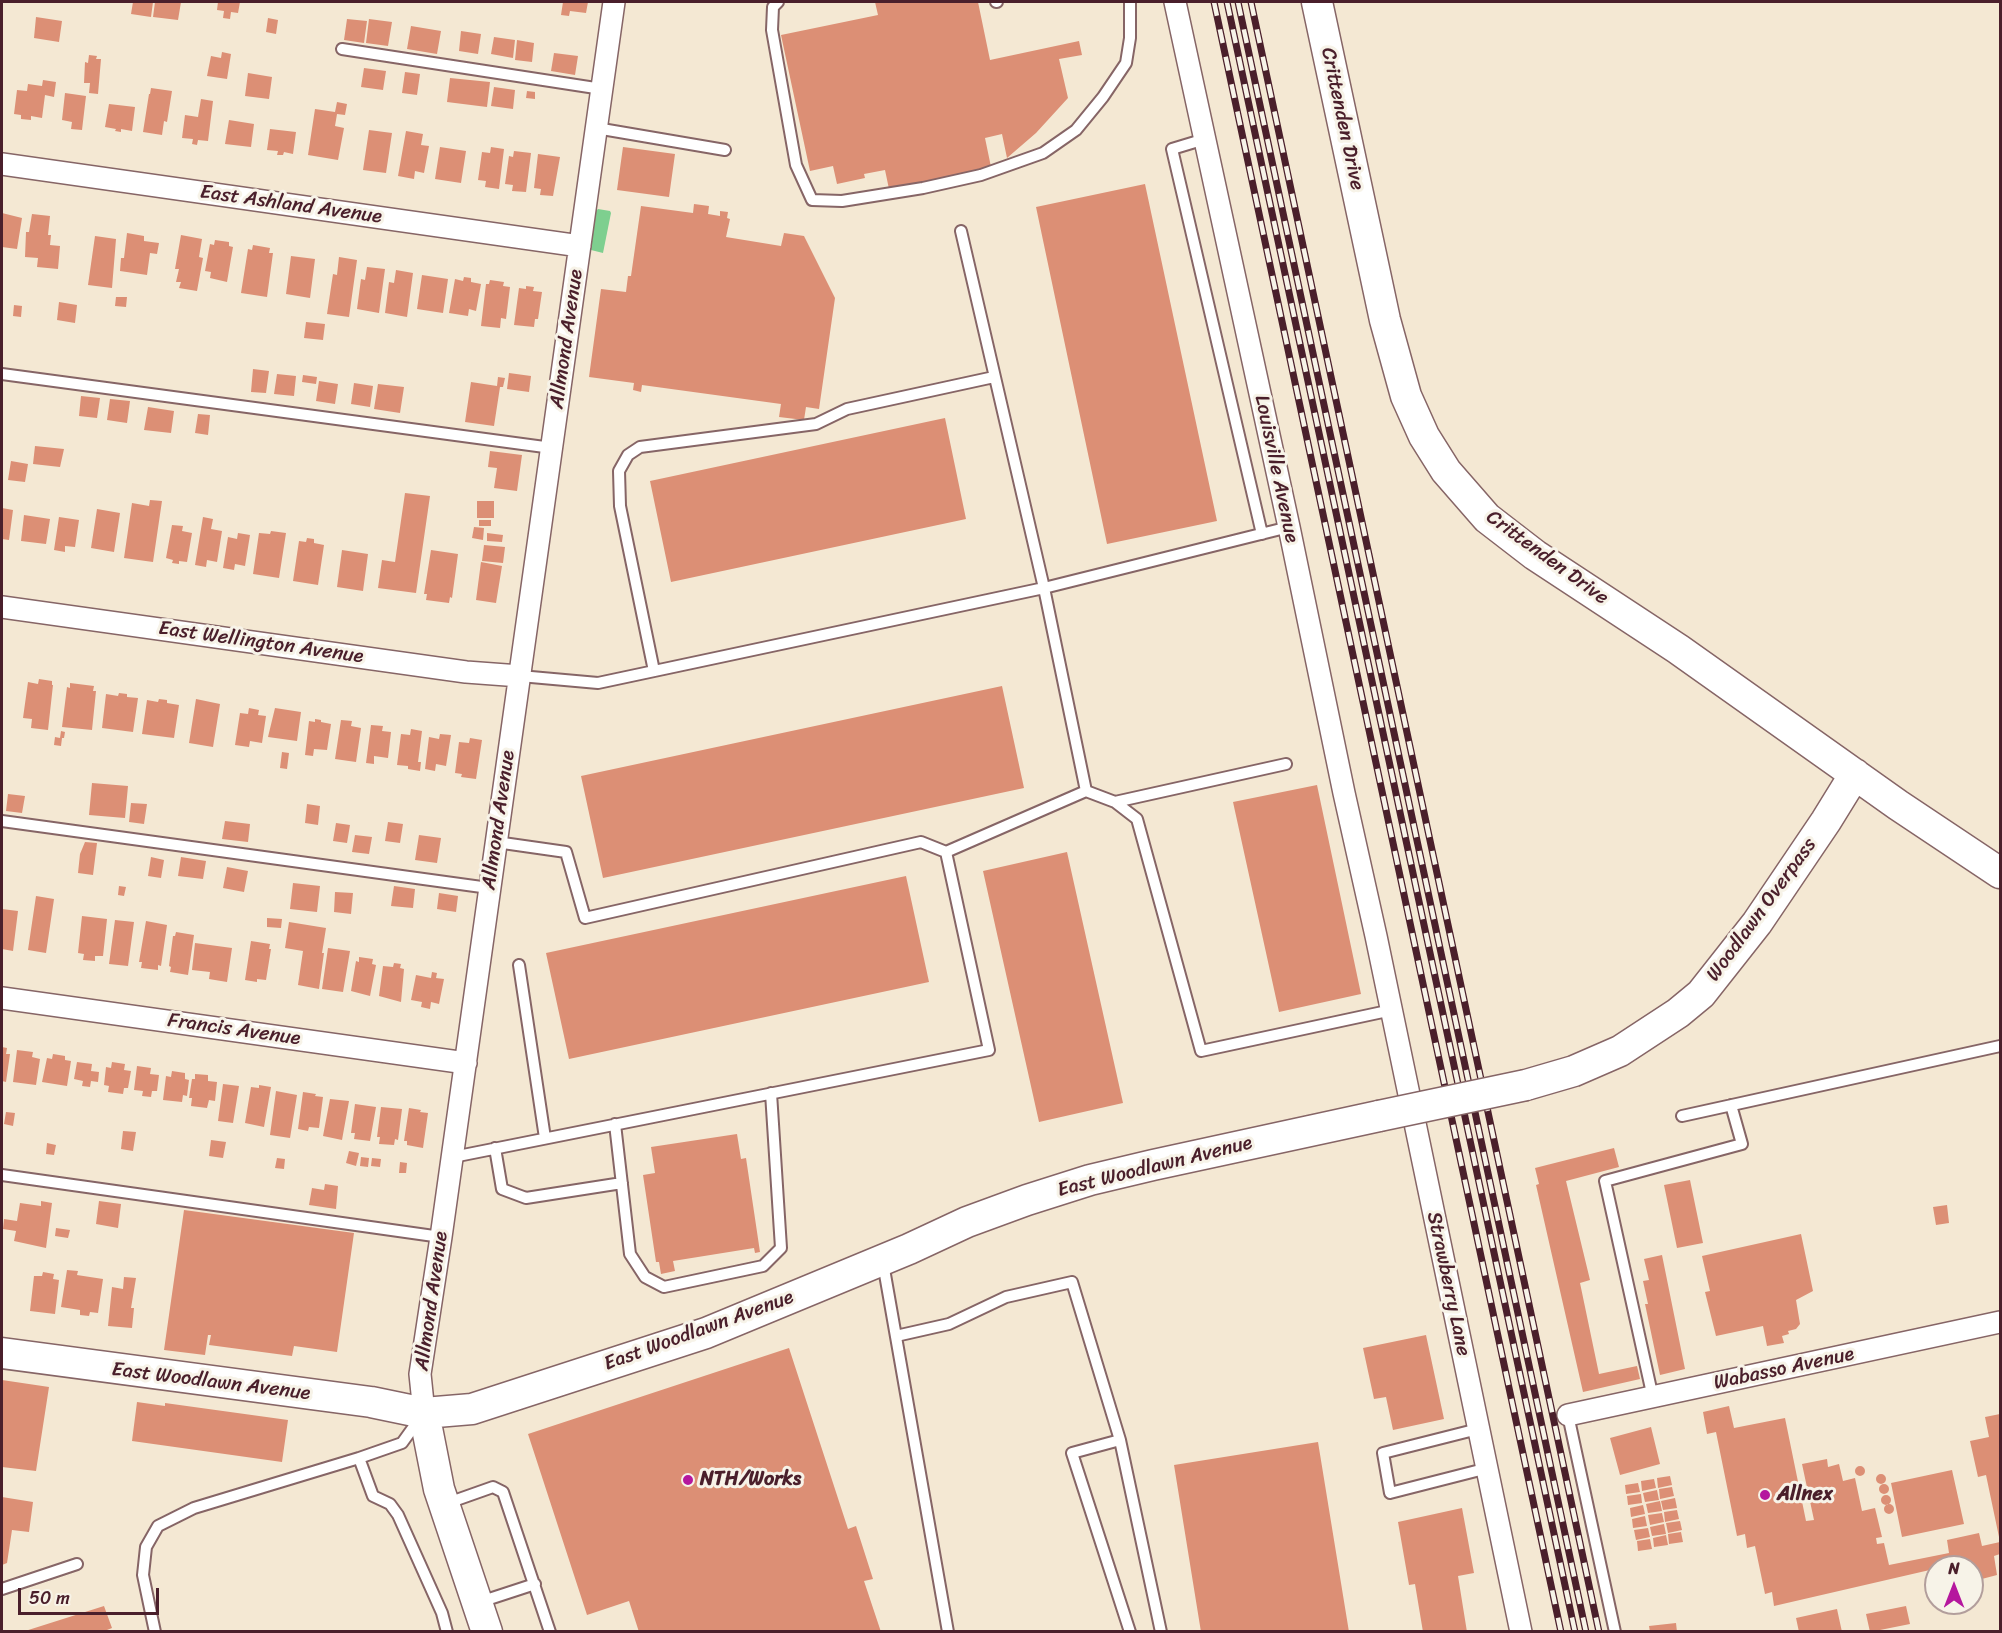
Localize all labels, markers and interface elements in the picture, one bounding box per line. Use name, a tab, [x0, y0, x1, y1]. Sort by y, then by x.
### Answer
street label: Crittenden Drive	[1315, 45, 1369, 193]
street label: East Ashland Avenue	[199, 180, 383, 230]
street label: Allmond Avenue	[545, 268, 589, 410]
street label: Louisville Avenue	[1249, 393, 1303, 545]
street label: Crittenden Drive	[1481, 506, 1613, 610]
street label: East Wellington Avenue	[157, 617, 365, 669]
street label: Allmond Avenue	[477, 749, 521, 891]
street label: Woodlawn Overpass	[1702, 834, 1822, 986]
street label: Francis Avenue	[166, 1009, 302, 1051]
street label: East Woodlawn Avenue	[1055, 1131, 1255, 1203]
street label: Strawberry Lane	[1421, 1210, 1475, 1358]
street label: Allmond Avenue	[410, 1230, 454, 1372]
street label: East Woodlawn Avenue	[601, 1286, 797, 1376]
street label: Wabasso Avenue	[1712, 1342, 1856, 1396]
street label: East Woodlawn Avenue	[110, 1358, 312, 1406]
place label: NTH/Works	[700, 1468, 801, 1492]
marker: NTH/Works	[681, 1473, 695, 1487]
place label: Allnex	[1777, 1483, 1833, 1507]
marker: Allnex	[1758, 1488, 1772, 1502]
text: N	[1948, 1554, 1960, 1583]
north arrow	[1924, 1555, 1984, 1615]
scale bar	[21, 1576, 162, 1614]
text: 50 m	[29, 1582, 70, 1614]

